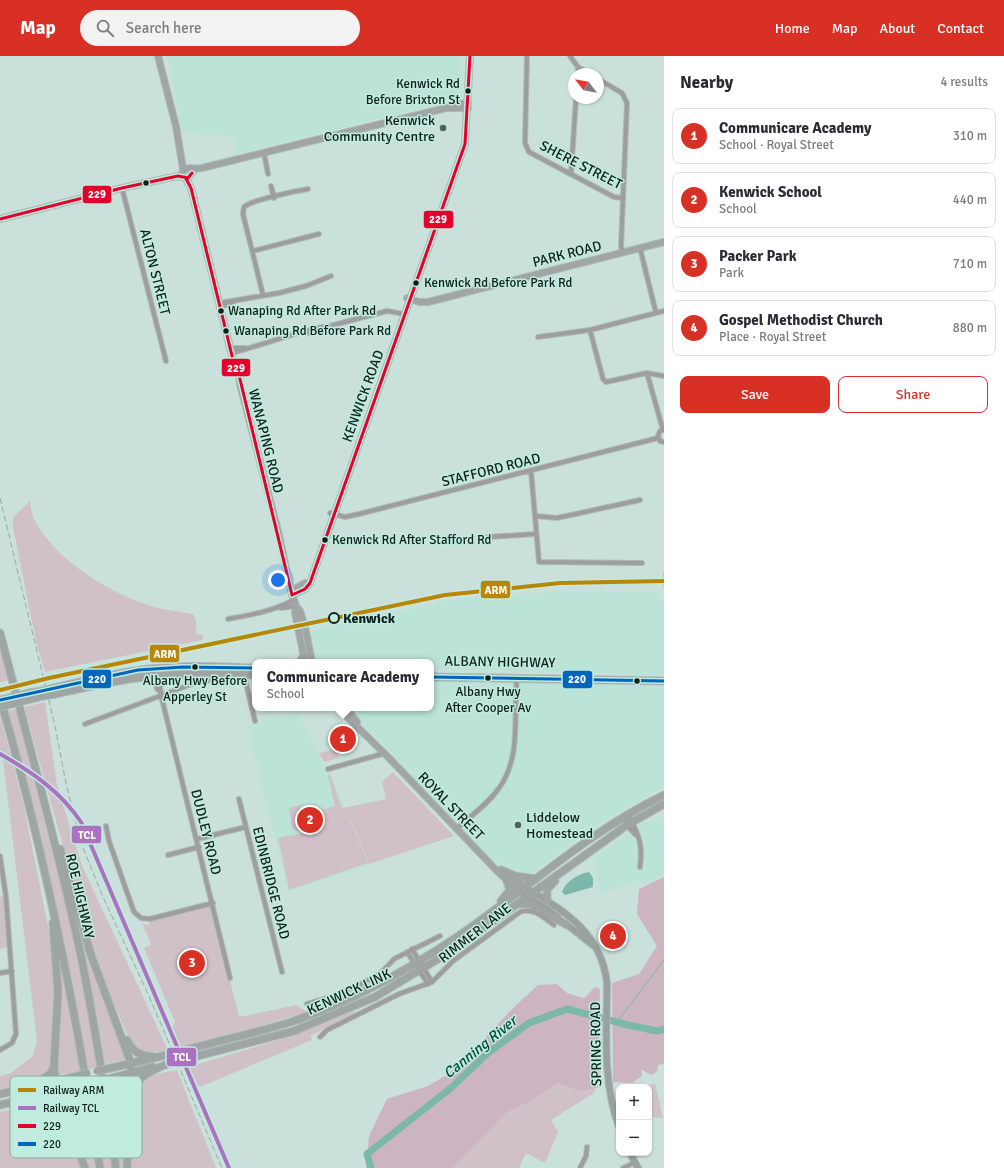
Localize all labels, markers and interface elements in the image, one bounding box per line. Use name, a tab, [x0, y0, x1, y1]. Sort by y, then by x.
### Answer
search box	[80, 10, 360, 46]
text: Map	[20, 16, 56, 40]
icon: search	[94, 17, 116, 39]
text: Search here	[126, 19, 201, 37]
text: Home	[775, 20, 810, 37]
text: Map	[832, 20, 857, 37]
text: About	[879, 20, 915, 37]
text: Contact	[937, 20, 984, 37]
north arrow	[568, 68, 604, 104]
text: Nearby	[680, 72, 733, 93]
text: 4 results	[940, 74, 988, 90]
place label: Kenwick Rd Before Brixton St	[366, 76, 460, 108]
marker: Kenwick Rd Before Brixton St	[463, 86, 473, 96]
place label: Kenwick Community Centre	[324, 112, 435, 145]
text: Communicare Academy	[719, 119, 871, 137]
marker: Kenwick Community Centre	[438, 123, 448, 133]
text: 1	[690, 128, 698, 144]
text: 310 m	[953, 128, 987, 144]
street label: SHERE STREET	[537, 137, 625, 193]
text: School · Royal Street	[719, 137, 834, 153]
unlabelled marker	[141, 178, 151, 188]
text: Kenwick School	[719, 183, 822, 201]
line badge: 229	[82, 185, 112, 204]
text: 229	[88, 188, 106, 201]
text: 2	[690, 192, 698, 208]
text: 440 m	[953, 192, 987, 208]
text: School	[719, 201, 757, 217]
line badge: 229	[423, 210, 454, 229]
text: 229	[429, 213, 447, 226]
street label: ALTON STREET	[136, 227, 174, 317]
street label: PARK ROAD	[531, 237, 603, 271]
text: Packer Park	[719, 247, 797, 265]
text: 3	[690, 256, 698, 272]
text: 710 m	[953, 256, 987, 272]
text: Park	[719, 265, 744, 281]
place label: Kenwick Rd Before Park Rd	[424, 275, 573, 291]
marker: Kenwick Rd Before Park Rd	[411, 278, 421, 288]
place label: Wanaping Rd After Park Rd	[228, 303, 376, 319]
marker: Wanaping Rd After Park Rd	[216, 306, 226, 316]
text: Gospel Methodist Church	[719, 311, 883, 329]
text: 4	[690, 320, 698, 336]
text: 880 m	[953, 320, 987, 336]
place label: Wanaping Rd Before Park Rd	[234, 323, 391, 339]
marker: Wanaping Rd Before Park Rd	[221, 326, 231, 336]
text: Place · Royal Street	[719, 329, 826, 345]
street label: KENWICK ROAD	[339, 348, 387, 444]
line badge: 229	[221, 358, 251, 377]
text: 229	[227, 362, 245, 375]
button: Save	[680, 376, 830, 413]
button: Share	[838, 376, 988, 413]
street label: WANAPING ROAD	[245, 387, 287, 495]
street label: STAFFORD ROAD	[440, 450, 542, 490]
place label: Kenwick Rd After Stafford Rd	[332, 532, 492, 548]
marker: Kenwick Rd After Stafford Rd	[320, 535, 330, 545]
your location	[268, 570, 288, 590]
line badge: ARM	[480, 580, 511, 599]
text: ARM	[485, 584, 507, 597]
place label: Kenwick	[343, 610, 396, 627]
marker: Kenwick	[328, 612, 340, 624]
line badge: ARM	[149, 644, 180, 663]
text: ARM	[154, 648, 176, 661]
street label: ALBANY HIGHWAY	[444, 653, 556, 671]
popup	[252, 659, 434, 711]
marker: Albany Hwy Before Apperley St	[190, 662, 200, 672]
text: Communicare Academy	[267, 668, 419, 686]
line badge: 220	[82, 669, 112, 689]
line badge: 220	[562, 670, 593, 689]
text: 220	[88, 673, 106, 686]
place label: Albany Hwy Before Apperley St	[143, 673, 247, 705]
marker: Albany Hwy After Cooper Av	[483, 673, 493, 683]
text: 220	[568, 673, 586, 686]
unlabelled marker	[632, 676, 642, 686]
place label: Albany Hwy After Cooper Av	[445, 684, 531, 716]
text: School	[267, 686, 305, 702]
pin: 1	[330, 724, 356, 754]
street label: ROYAL STREET	[414, 769, 488, 844]
street label: DUDLEY ROAD	[187, 787, 225, 877]
pin: 2	[297, 805, 323, 835]
place label: Liddelow Homestead	[526, 809, 593, 842]
marker: Liddelow Homestead	[513, 820, 523, 830]
line badge: TCL	[71, 825, 102, 844]
street label: EDINBRIDGE ROAD	[249, 825, 293, 941]
text: TCL	[78, 829, 96, 842]
street label: ROE HIGHWAY	[62, 852, 98, 940]
street label: RIMMER LANE	[435, 899, 515, 967]
pin: 4	[600, 921, 626, 951]
pin: 3	[179, 948, 205, 978]
street label: KENWICK LINK	[304, 965, 394, 1019]
street label: SPRING ROAD	[587, 1002, 605, 1086]
water label: Canning River	[440, 1010, 522, 1082]
line badge: TCL	[166, 1047, 197, 1067]
text: TCL	[173, 1051, 191, 1064]
legend	[10, 1076, 142, 1158]
text: Railway ARM	[43, 1084, 104, 1097]
map controls	[616, 1084, 652, 1156]
button: +	[616, 1084, 652, 1120]
text: Railway TCL	[43, 1102, 100, 1115]
text: 229	[43, 1120, 61, 1133]
button: −	[616, 1120, 652, 1156]
text: 220	[43, 1138, 61, 1151]

